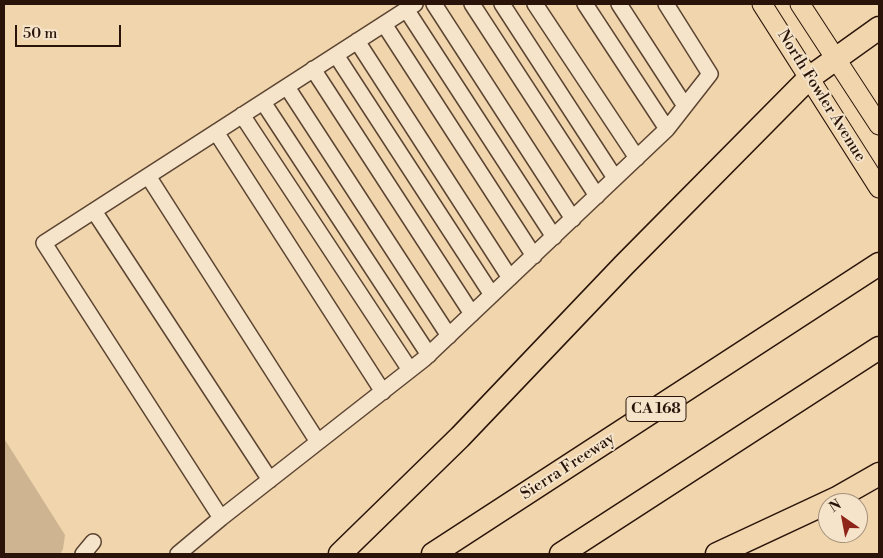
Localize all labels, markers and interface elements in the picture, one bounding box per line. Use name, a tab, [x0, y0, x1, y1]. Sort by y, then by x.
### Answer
scale bar	[18, 15, 124, 47]
text: 50 m	[23, 24, 57, 43]
street label: North Fowler Avenue	[773, 27, 869, 165]
road number: CA 168	[626, 396, 686, 422]
street label: Sierra Freeway	[517, 429, 619, 505]
north arrow	[818, 493, 868, 543]
text: N	[826, 496, 845, 517]

